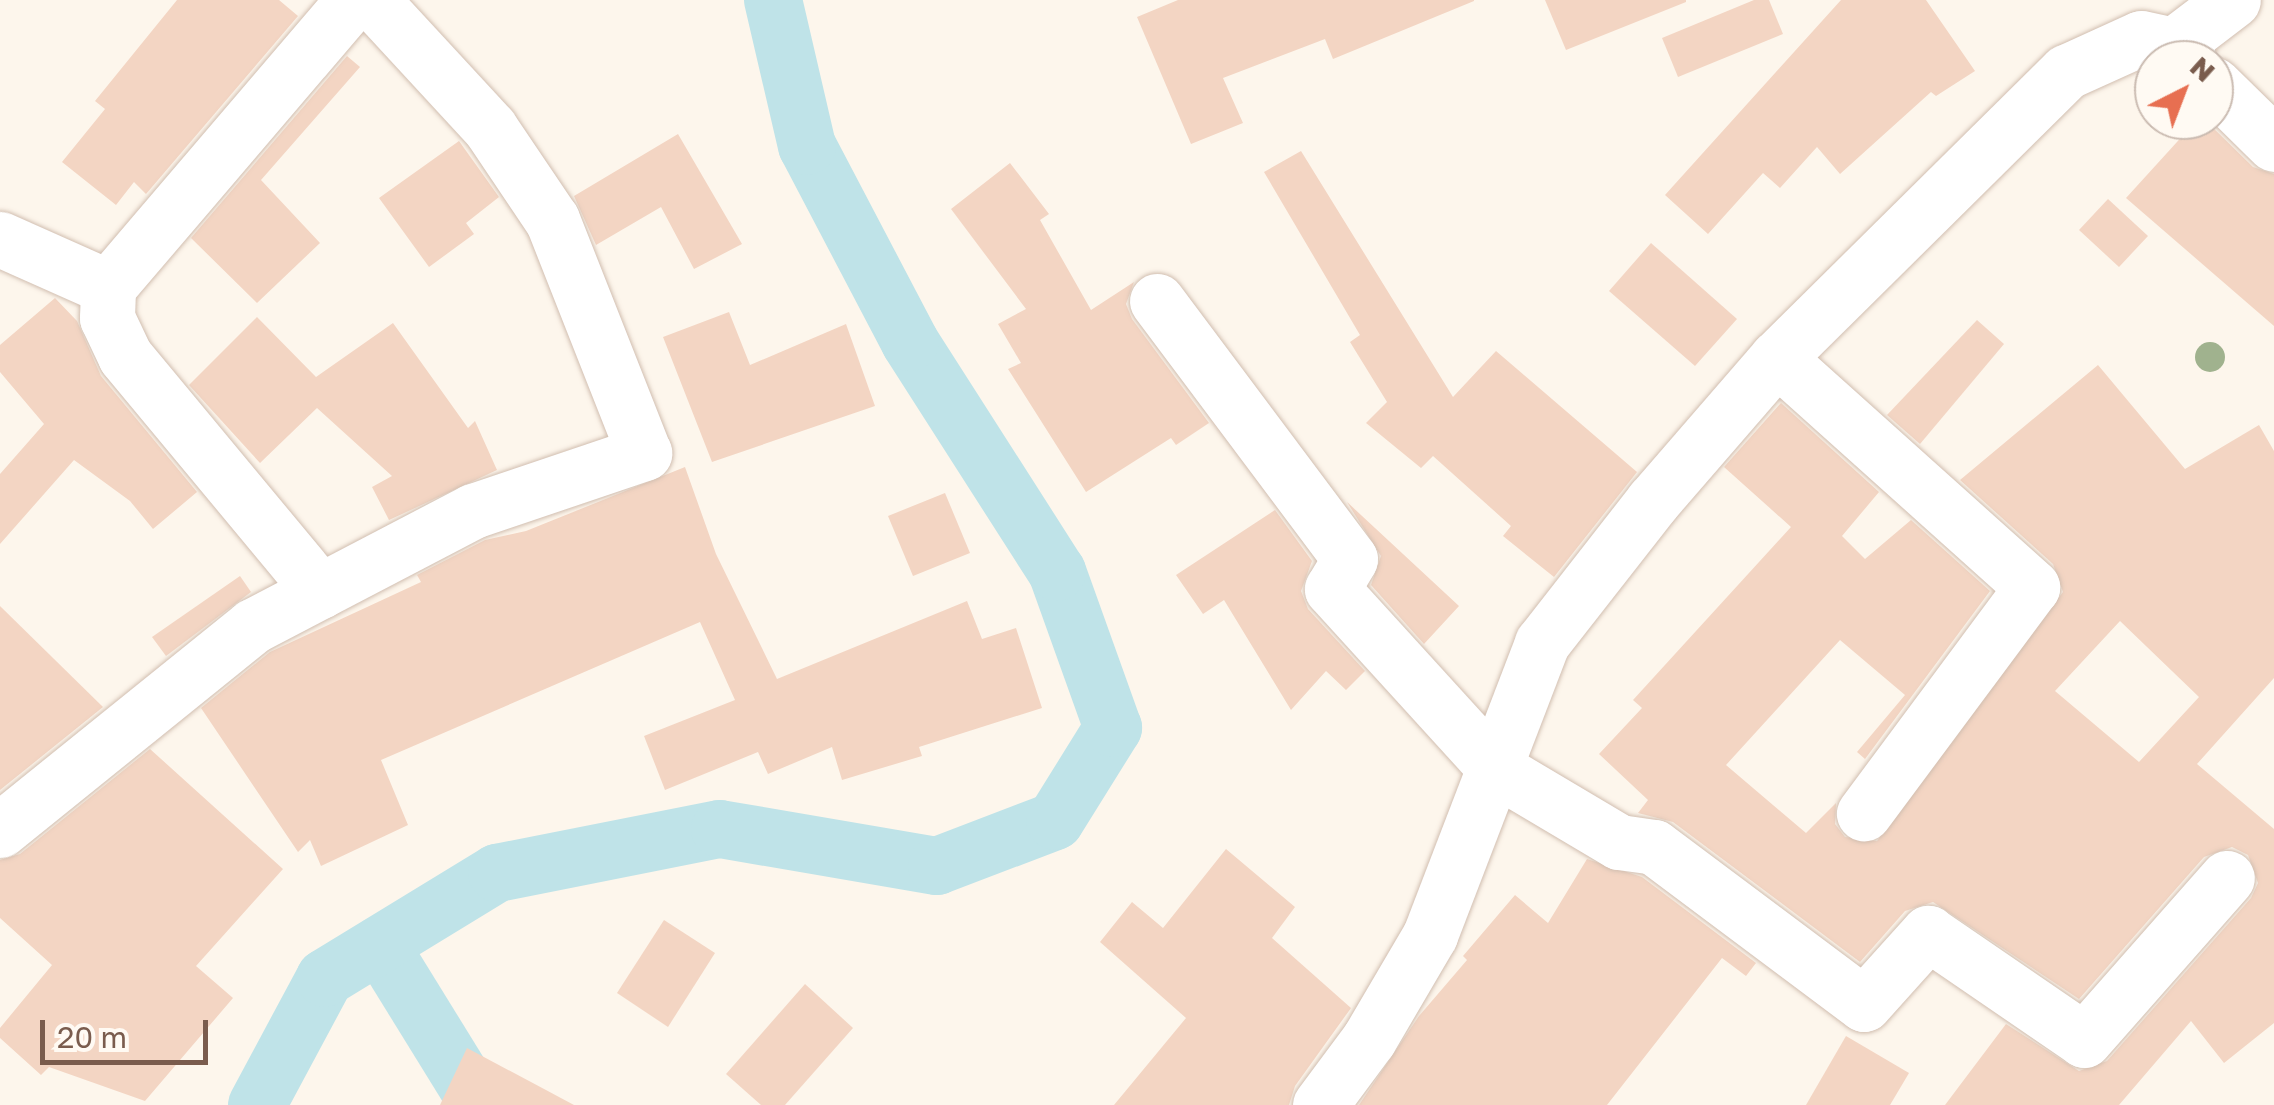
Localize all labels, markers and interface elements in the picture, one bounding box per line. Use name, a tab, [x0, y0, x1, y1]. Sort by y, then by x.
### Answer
north arrow	[2134, 40, 2234, 140]
text: N	[2184, 49, 2222, 88]
scale bar	[45, 1000, 212, 1062]
text: 20 m	[57, 1019, 127, 1055]

